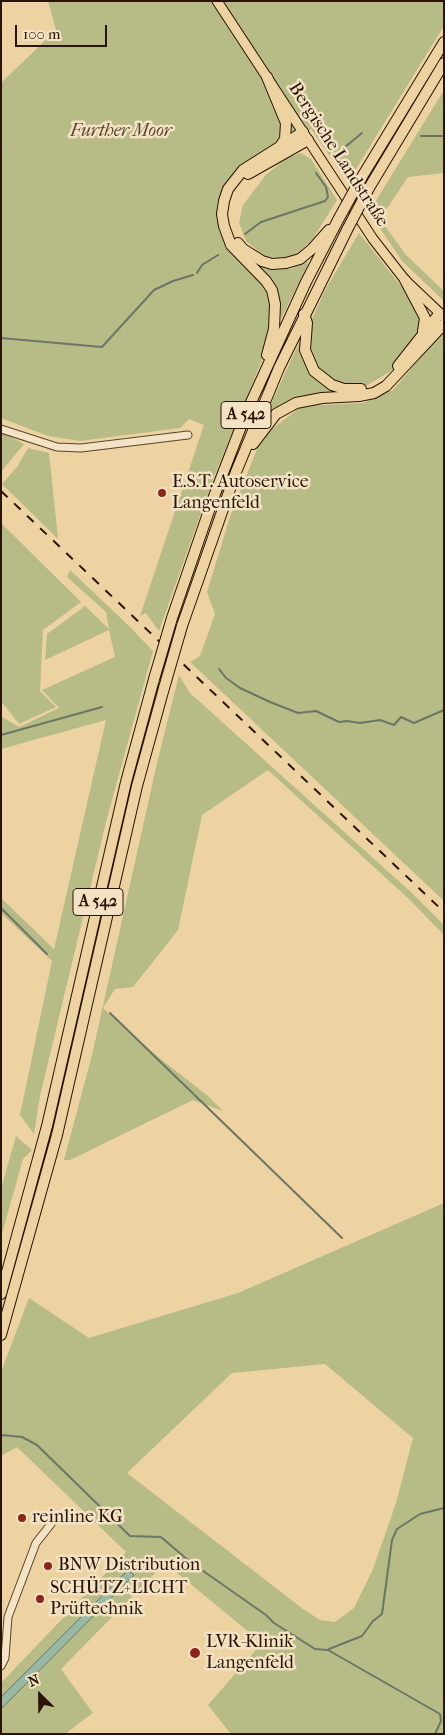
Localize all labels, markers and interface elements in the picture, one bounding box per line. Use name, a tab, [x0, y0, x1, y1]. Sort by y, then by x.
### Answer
scale bar	[18, 15, 110, 47]
text: 100 m	[23, 25, 61, 43]
street label: Bergische Landstraße	[283, 79, 393, 231]
park label: Further Moor	[70, 121, 172, 143]
road number: A 542	[221, 402, 271, 428]
place label: E.S.T. Autoservice Langenfeld	[172, 472, 309, 514]
marker: E.S.T. Autoservice Langenfeld	[156, 487, 168, 499]
road number: A 542	[73, 889, 123, 916]
place label: reinline KG	[32, 1507, 123, 1529]
marker: reinline KG	[16, 1512, 28, 1524]
place label: BNW Distribution	[58, 1555, 200, 1577]
marker: BNW Distribution	[42, 1560, 54, 1572]
place label: SCHÜTZ+LICHT Prüftechnik	[50, 1578, 187, 1620]
marker: SCHÜTZ+LICHT Prüftechnik	[34, 1593, 46, 1605]
place label: LVR-Klinik Langenfeld	[206, 1632, 294, 1675]
marker: LVR-Klinik Langenfeld	[188, 1646, 202, 1660]
north arrow	[15, 1670, 65, 1720]
text: N	[26, 1671, 42, 1691]

